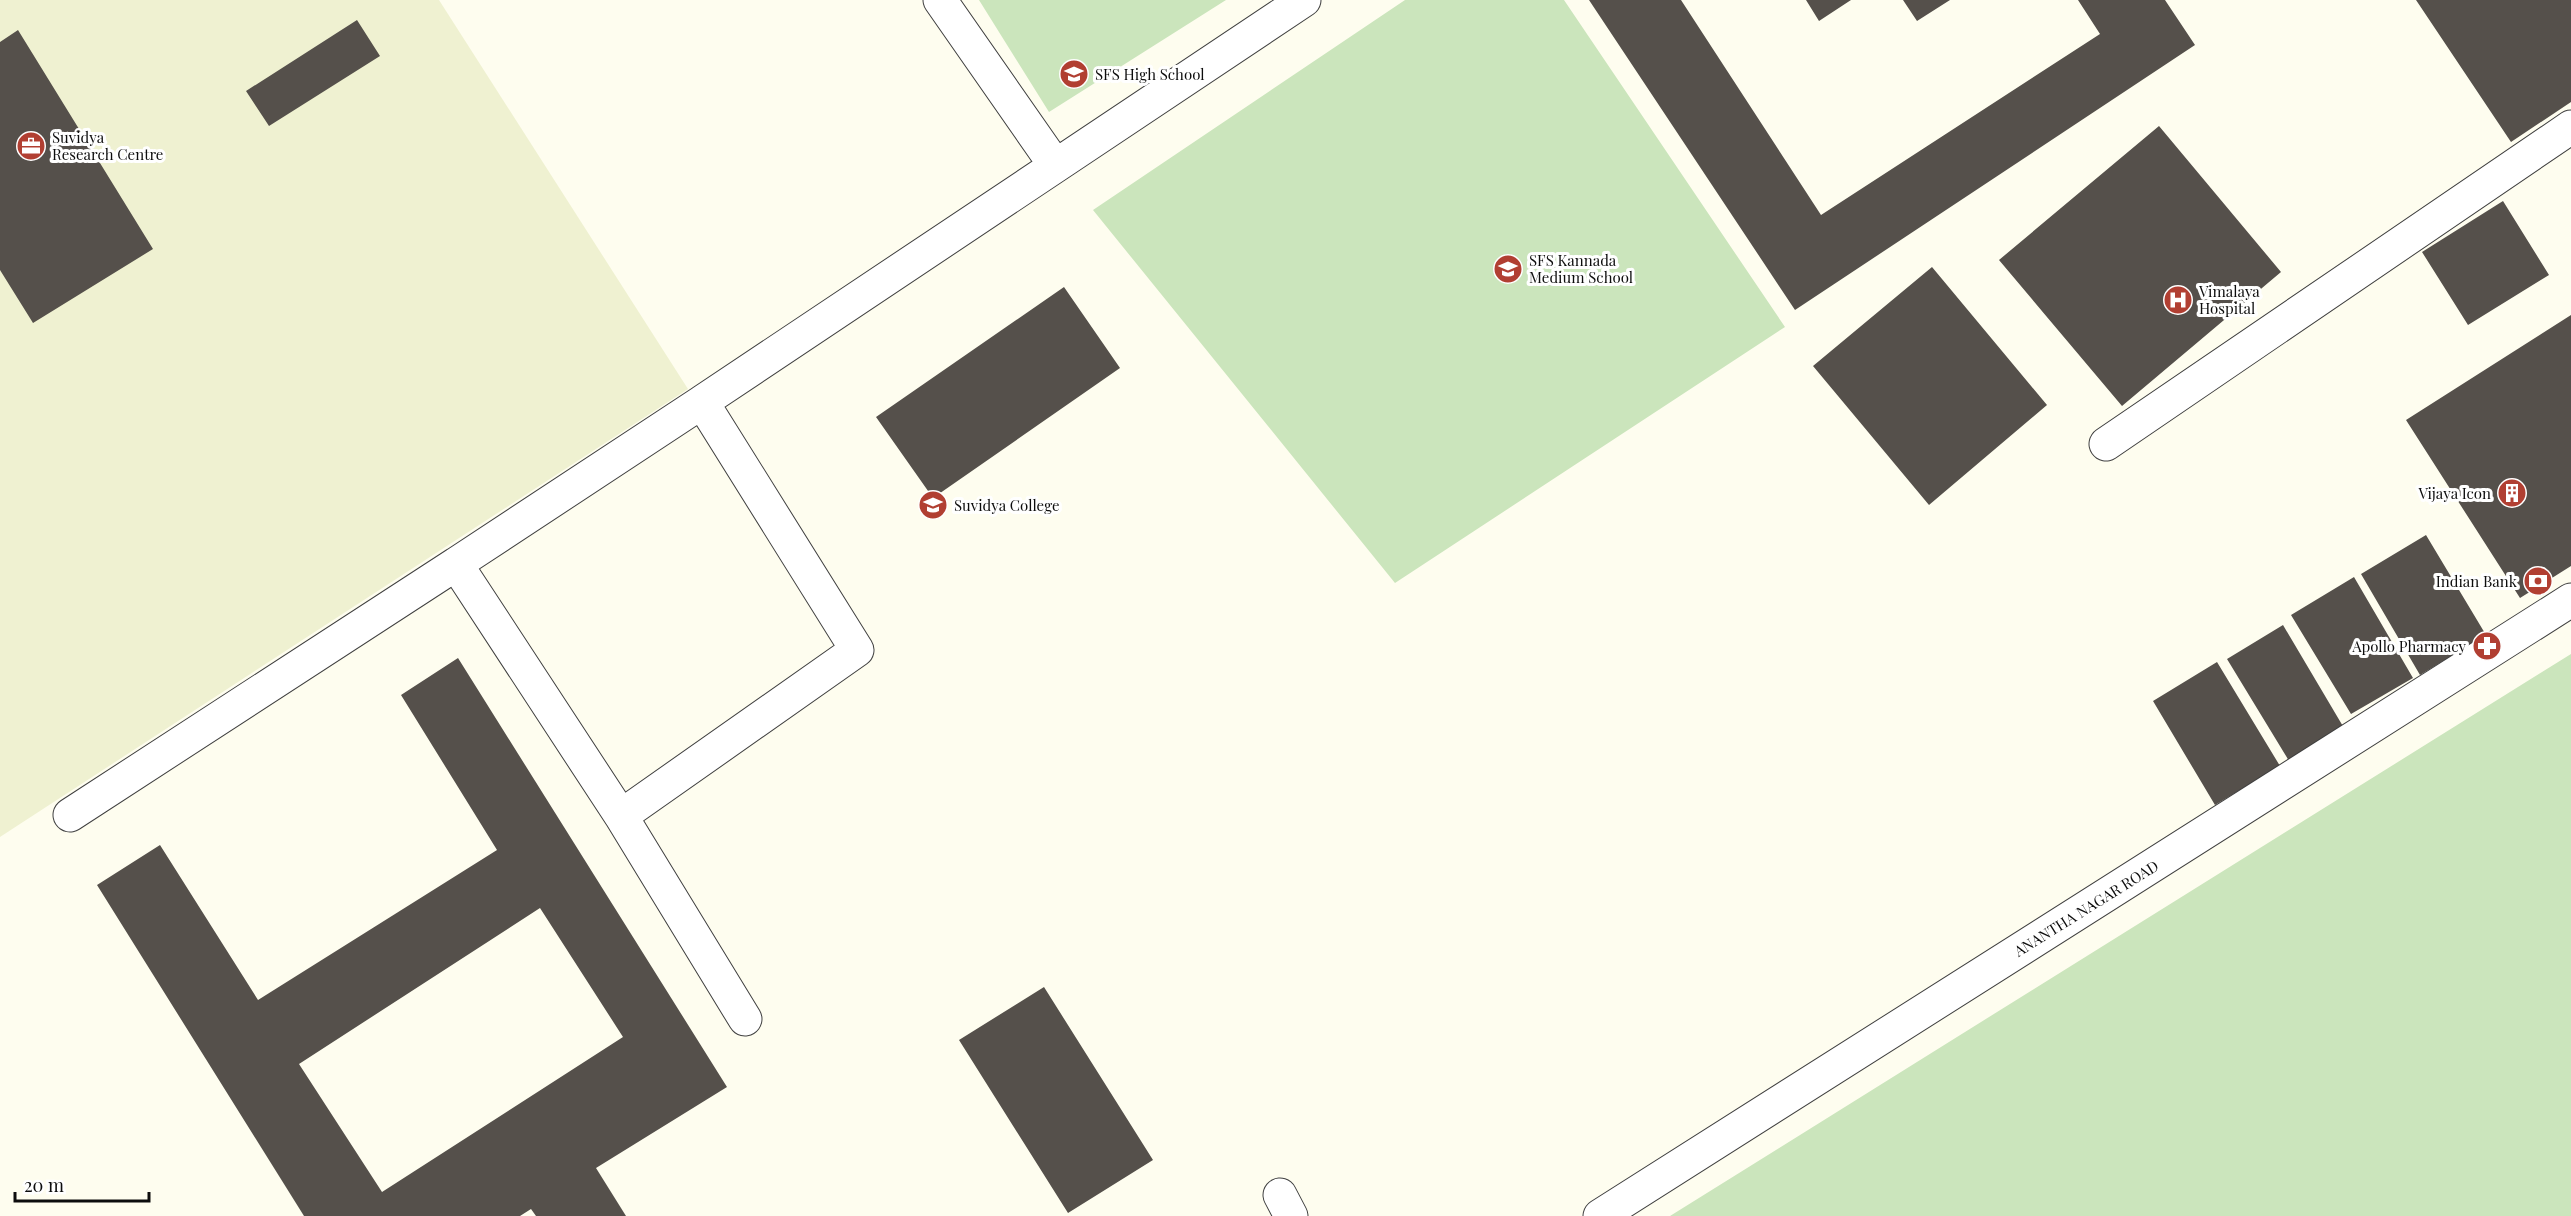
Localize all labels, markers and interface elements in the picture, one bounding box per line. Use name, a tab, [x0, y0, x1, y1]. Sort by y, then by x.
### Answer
school or university icon: SFS High School	[1058, 58, 1090, 90]
place label: SFS High School	[1095, 64, 1205, 84]
place label: Suvidya Research Centre	[52, 127, 163, 164]
office icon: Suvidya Research Centre	[15, 130, 47, 162]
place label: SFS Kannada Medium School	[1529, 250, 1633, 287]
school or university icon: SFS Kannada Medium School	[1492, 253, 1524, 285]
place label: Vimalaya Hospital	[2198, 281, 2260, 318]
hospital icon: Vimalaya Hospital	[2162, 284, 2194, 316]
building icon: Vijaya Icon	[2496, 477, 2528, 509]
place label: Vijaya Icon	[2417, 483, 2491, 503]
school or university icon: Suvidya College	[917, 489, 949, 521]
place label: Suvidya College	[954, 495, 1060, 515]
bank icon: Indian Bank	[2522, 565, 2554, 597]
place label: Indian Bank	[2436, 571, 2518, 591]
pharmacy icon: Apollo Pharmacy	[2471, 630, 2503, 662]
place label: Apollo Pharmacy	[2351, 636, 2466, 656]
street label: ANANTHA NAGAR ROAD	[2009, 855, 2162, 961]
scale bar	[15, 1165, 148, 1203]
text: 20 m	[24, 1173, 64, 1197]

